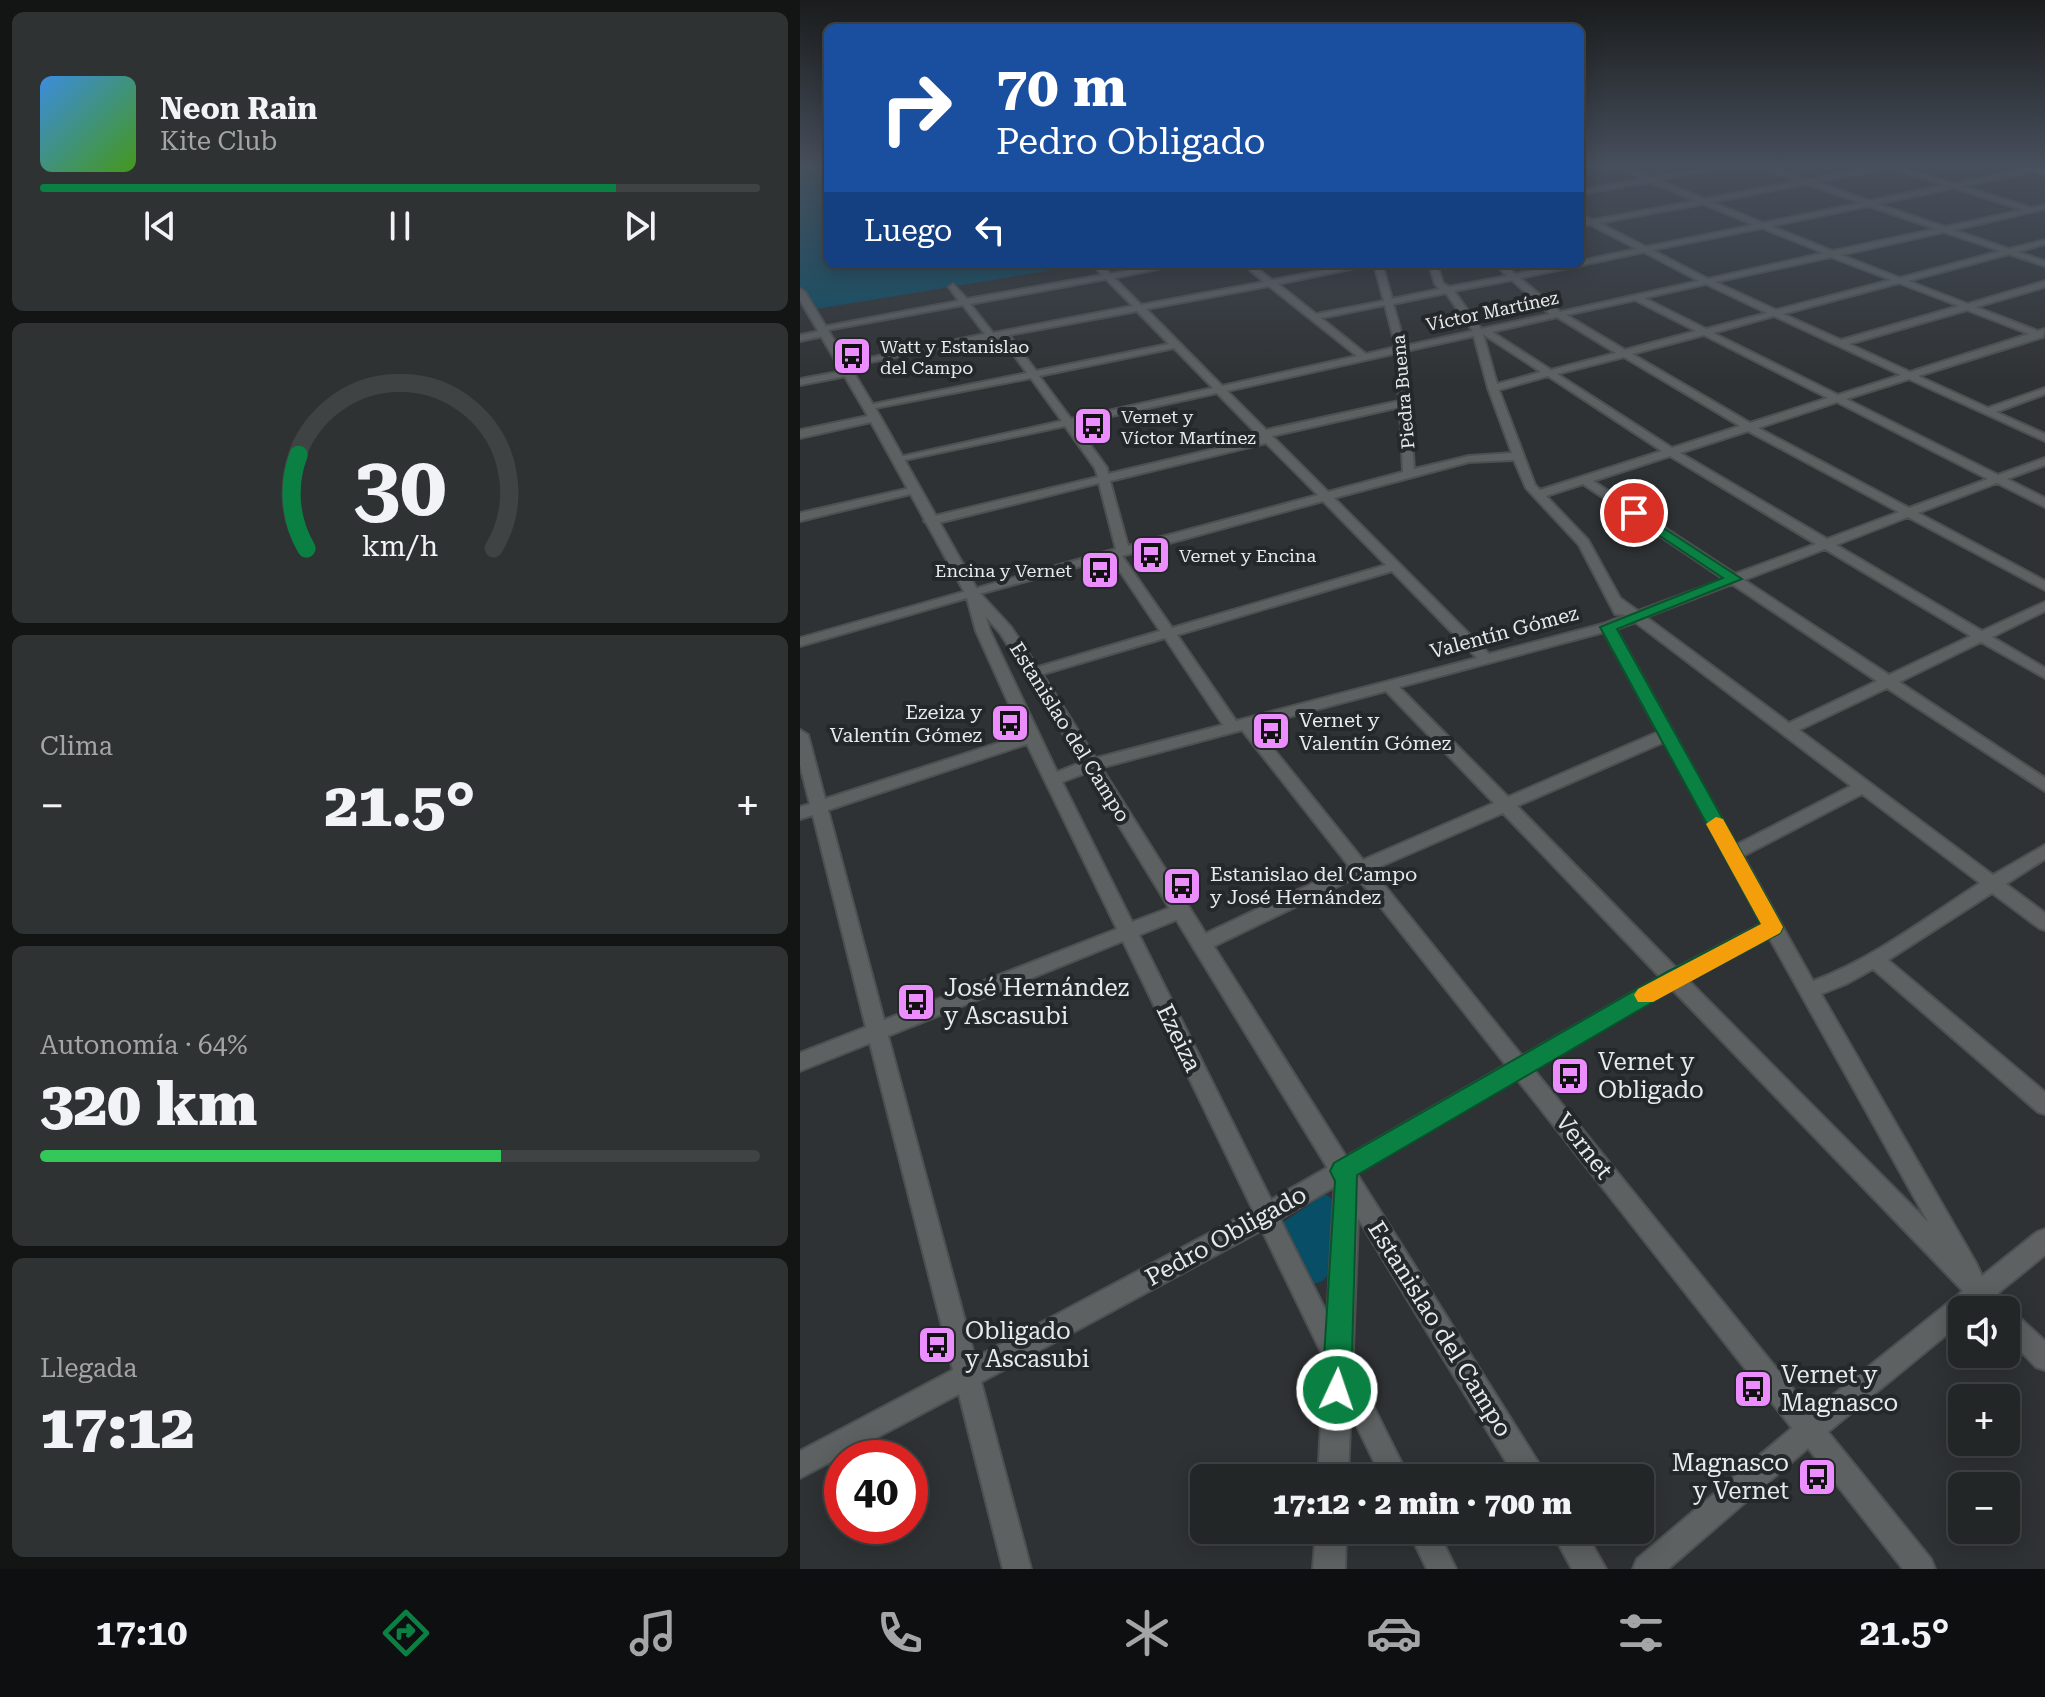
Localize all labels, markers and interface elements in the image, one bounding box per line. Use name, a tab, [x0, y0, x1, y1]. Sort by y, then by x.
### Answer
text: 70 m	[996, 54, 1127, 120]
icon: right	[864, 56, 968, 160]
text: Neon Rain	[160, 91, 317, 126]
text: Pedro Obligado	[996, 121, 1266, 163]
text: Kite Club	[160, 126, 277, 156]
icon: previous	[138, 204, 182, 248]
icon: pause	[378, 204, 422, 248]
icon: next	[618, 204, 662, 248]
icon: left	[968, 208, 1012, 252]
text: Luego	[864, 213, 952, 248]
street label: Víctor Martínez	[1424, 287, 1561, 335]
street label: Piedra Buena	[1388, 334, 1418, 450]
bus stop icon: Watt y Estanislao del Campo	[831, 335, 873, 377]
place label: Watt y Estanislao del Campo	[880, 336, 1029, 378]
bus stop icon: Vernet y Víctor Martínez	[1072, 405, 1114, 447]
place label: Vernet y Víctor Martínez	[1121, 406, 1256, 448]
text: 30	[353, 438, 447, 535]
pin	[1600, 479, 1668, 547]
icon: arrive	[1612, 491, 1656, 535]
text: km/h	[362, 529, 438, 563]
bus stop icon: Vernet y Encina	[1130, 534, 1172, 576]
place label: Vernet y Encina	[1179, 545, 1316, 566]
bus stop icon: Encina y Vernet	[1079, 549, 1121, 591]
place label: Encina y Vernet	[935, 560, 1072, 581]
street label: Valentín Gómez	[1427, 601, 1581, 663]
street label: Estanislao del Campo	[1005, 638, 1135, 826]
place label: Ezeiza y Valentín Gómez	[830, 700, 982, 747]
bus stop icon: Ezeiza y Valentín Gómez	[989, 702, 1031, 744]
place label: Vernet y Valentín Gómez	[1299, 708, 1451, 755]
bus stop icon: Vernet y Valentín Gómez	[1250, 710, 1292, 752]
text: Clima	[40, 731, 113, 761]
text: 21.5°	[325, 770, 475, 841]
text: −	[40, 780, 65, 832]
text: +	[735, 780, 760, 832]
place label: Estanislao del Campo y José Hernández	[1210, 862, 1417, 909]
bus stop icon: Estanislao del Campo y José Hernández	[1161, 865, 1203, 907]
place label: José Hernández y Ascasubi	[944, 974, 1129, 1030]
bus stop icon: José Hernández y Ascasubi	[895, 981, 937, 1023]
street label: Ezeiza	[1151, 1000, 1207, 1076]
text: Autonomía · 64%	[40, 1030, 247, 1060]
place label: Vernet y Obligado	[1598, 1048, 1704, 1104]
bus stop icon: Vernet y Obligado	[1549, 1055, 1591, 1097]
text: 320 km	[40, 1069, 257, 1140]
street label: Vernet	[1550, 1107, 1618, 1185]
street label: Pedro Obligado	[1141, 1180, 1311, 1292]
street label: Estanislao del Campo	[1362, 1216, 1518, 1442]
map controls	[1948, 1296, 2020, 1544]
button: sound	[1948, 1296, 2020, 1368]
place label: Obligado y Ascasubi	[965, 1317, 1090, 1373]
bus stop icon: Obligado y Ascasubi	[916, 1324, 958, 1366]
position arrow	[1295, 1348, 1379, 1432]
text: Llegada	[40, 1353, 137, 1383]
place label: Vernet y Magnasco	[1781, 1361, 1898, 1417]
bus stop icon: Vernet y Magnasco	[1732, 1368, 1774, 1410]
button: +	[1948, 1384, 2020, 1456]
text: 17:12	[40, 1392, 194, 1463]
speed limit sign: 40	[824, 1440, 928, 1544]
place label: Magnasco y Vernet	[1672, 1449, 1789, 1505]
bus stop icon: Magnasco y Vernet	[1796, 1456, 1838, 1498]
button: −	[1948, 1472, 2020, 1544]
text: 17:12 · 2 min · 700 m	[1272, 1486, 1572, 1521]
icon: directions	[378, 1605, 434, 1661]
icon: music	[625, 1605, 681, 1661]
icon: phone	[872, 1605, 928, 1661]
icon: climate	[1119, 1605, 1175, 1661]
icon: car	[1366, 1605, 1422, 1661]
icon: filters	[1613, 1605, 1669, 1661]
text: 17:10	[95, 1612, 187, 1654]
text: 21.5°	[1860, 1612, 1949, 1654]

